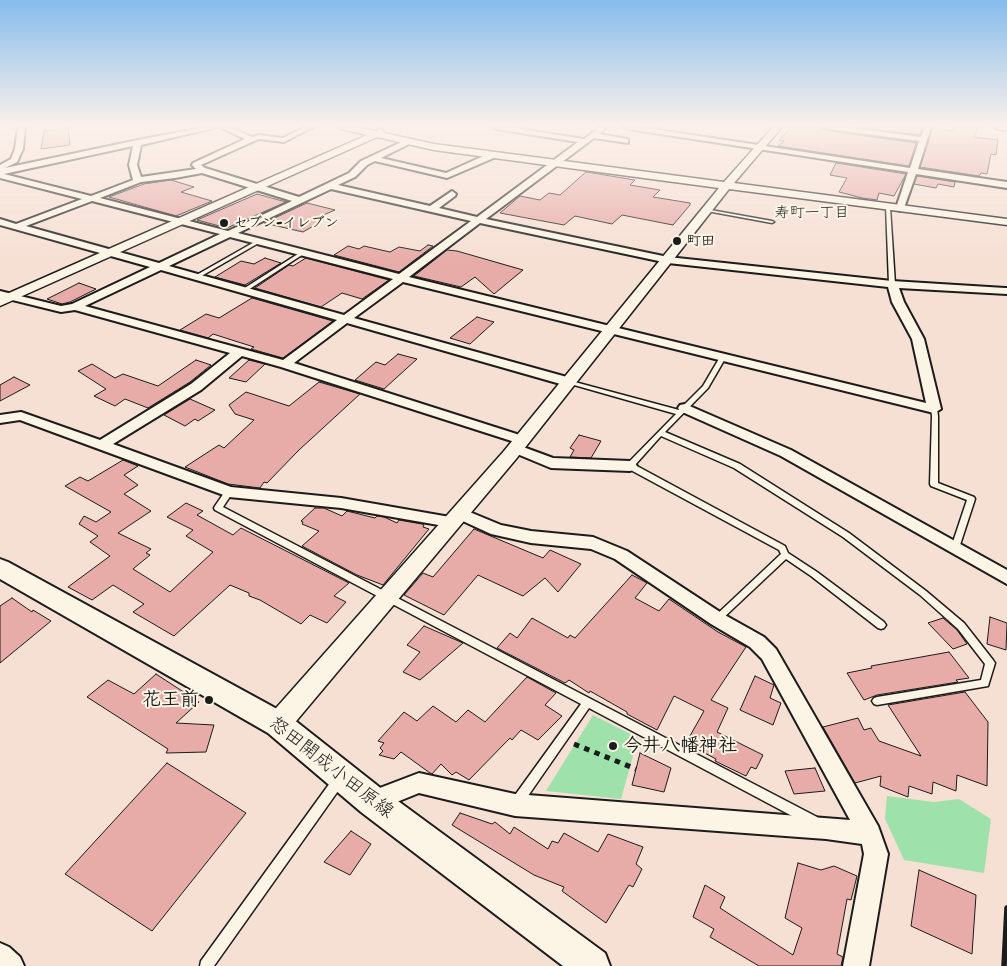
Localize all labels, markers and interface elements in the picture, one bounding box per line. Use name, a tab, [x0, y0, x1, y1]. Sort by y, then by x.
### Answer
district label: 寿町一丁目	[775, 204, 849, 222]
place label: セブン-イレブン	[234, 215, 338, 231]
marker: セブン-イレブン	[218, 217, 230, 229]
place label: 町田	[687, 233, 715, 249]
marker: 町田	[671, 235, 683, 247]
place label: 花王前	[142, 689, 199, 711]
marker: 花王前	[203, 694, 215, 706]
street label: 怒田開成小田原線	[264, 712, 398, 824]
place label: 今井八幡神社	[623, 735, 737, 757]
marker: 今井八幡神社	[607, 740, 619, 752]

